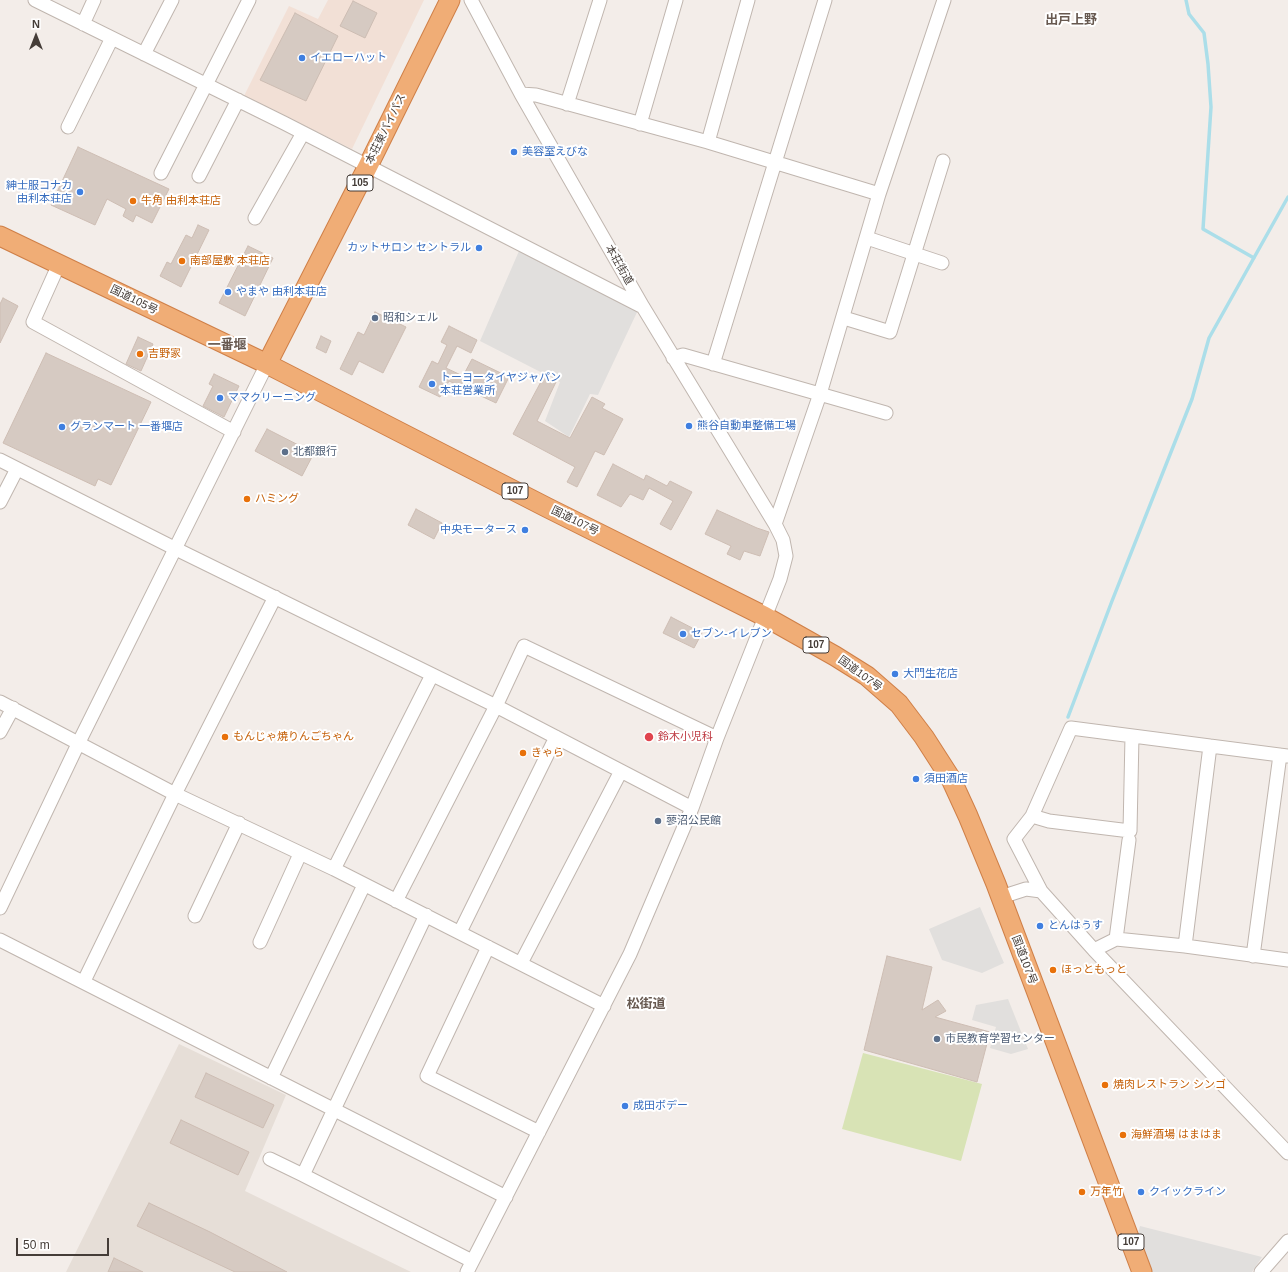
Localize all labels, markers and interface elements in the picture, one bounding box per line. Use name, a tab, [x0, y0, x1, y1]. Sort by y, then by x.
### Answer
district label: 出戸上野	[1045, 12, 1097, 28]
north arrow	[16, 16, 56, 56]
text: N	[32, 18, 40, 30]
place label: イエローハット	[310, 51, 387, 65]
marker: イエローハット	[297, 53, 307, 63]
street label: 本荘東バイパス	[363, 92, 409, 166]
place label: 美容室えびな	[522, 145, 588, 159]
marker: 美容室えびな	[509, 147, 519, 157]
road number: 105	[347, 175, 373, 191]
place label: 紳士服コナカ 由利本荘店	[6, 179, 72, 205]
marker: 紳士服コナカ 由利本荘店	[75, 187, 85, 197]
place label: 牛角 由利本荘店	[141, 194, 221, 208]
marker: 牛角 由利本荘店	[128, 196, 138, 206]
place label: カットサロン セントラル	[347, 241, 471, 255]
marker: カットサロン セントラル	[474, 243, 484, 253]
street label: 本荘街道	[602, 243, 636, 287]
place label: 南部屋敷 本荘店	[190, 254, 270, 268]
marker: 南部屋敷 本荘店	[177, 256, 187, 266]
street label: 国道105号	[108, 283, 160, 317]
place label: やまや 由利本荘店	[236, 285, 327, 299]
marker: やまや 由利本荘店	[223, 287, 233, 297]
place label: 昭和シェル	[383, 311, 438, 325]
marker: 昭和シェル	[370, 313, 380, 323]
district label: 一番堰	[208, 337, 246, 353]
place label: 吉野家	[148, 347, 181, 361]
marker: 吉野家	[135, 349, 145, 359]
place label: トーヨータイヤジャパン 本荘営業所	[440, 371, 561, 397]
marker: トーヨータイヤジャパン 本荘営業所	[427, 379, 437, 389]
place label: ママクリーニング	[228, 391, 316, 405]
marker: ママクリーニング	[215, 393, 225, 403]
place label: 熊谷自動車整備工場	[697, 419, 796, 433]
place label: グランマート 一番堰店	[70, 420, 183, 434]
marker: 熊谷自動車整備工場	[684, 421, 694, 431]
marker: グランマート 一番堰店	[57, 422, 67, 432]
place label: 北都銀行	[293, 445, 337, 459]
marker: 北都銀行	[280, 447, 290, 457]
road number: 107	[502, 483, 528, 499]
place label: ハミング	[255, 492, 299, 506]
marker: ハミング	[242, 494, 252, 504]
street label: 国道107号	[549, 504, 601, 538]
place label: 中央モータース	[440, 523, 517, 537]
marker: 中央モータース	[520, 525, 530, 535]
place label: セブン-イレブン	[691, 627, 772, 641]
marker: セブン-イレブン	[678, 629, 688, 639]
road number: 107	[803, 637, 829, 653]
street label: 国道107号	[835, 654, 885, 694]
place label: 大門生花店	[903, 667, 958, 681]
marker: 大門生花店	[890, 669, 900, 679]
place label: もんじゃ焼りんごちゃん	[233, 730, 354, 744]
place label: 鈴木小児科	[658, 730, 713, 744]
marker: 鈴木小児科	[643, 731, 655, 743]
marker: もんじゃ焼りんごちゃん	[220, 732, 230, 742]
place label: きゃら	[531, 746, 564, 760]
marker: きゃら	[518, 748, 528, 758]
place label: 須田酒店	[924, 772, 968, 786]
marker: 須田酒店	[911, 774, 921, 784]
place label: 蓼沼公民館	[666, 814, 721, 828]
marker: 蓼沼公民館	[653, 816, 663, 826]
place label: とんはうす	[1048, 919, 1103, 933]
marker: とんはうす	[1035, 921, 1045, 931]
street label: 国道107号	[1009, 934, 1039, 986]
place label: ほっともっと	[1061, 963, 1127, 977]
marker: ほっともっと	[1048, 965, 1058, 975]
district label: 松街道	[627, 996, 665, 1012]
place label: 市民教育学習センター	[945, 1032, 1055, 1046]
marker: 市民教育学習センター	[932, 1034, 942, 1044]
place label: 焼肉レストラン シンゴ	[1113, 1078, 1226, 1092]
marker: 焼肉レストラン シンゴ	[1100, 1080, 1110, 1090]
place label: 成田ボデー	[633, 1099, 688, 1113]
marker: 成田ボデー	[620, 1101, 630, 1111]
place label: 海鮮酒場 はまはま	[1131, 1128, 1222, 1142]
marker: 海鮮酒場 はまはま	[1118, 1130, 1128, 1140]
place label: 万年竹	[1090, 1185, 1123, 1199]
place label: クイックライン	[1149, 1185, 1226, 1199]
marker: 万年竹	[1077, 1187, 1087, 1197]
marker: クイックライン	[1136, 1187, 1146, 1197]
scale bar	[18, 1230, 111, 1256]
road number: 107	[1118, 1234, 1144, 1250]
text: 50 m	[23, 1238, 50, 1252]

